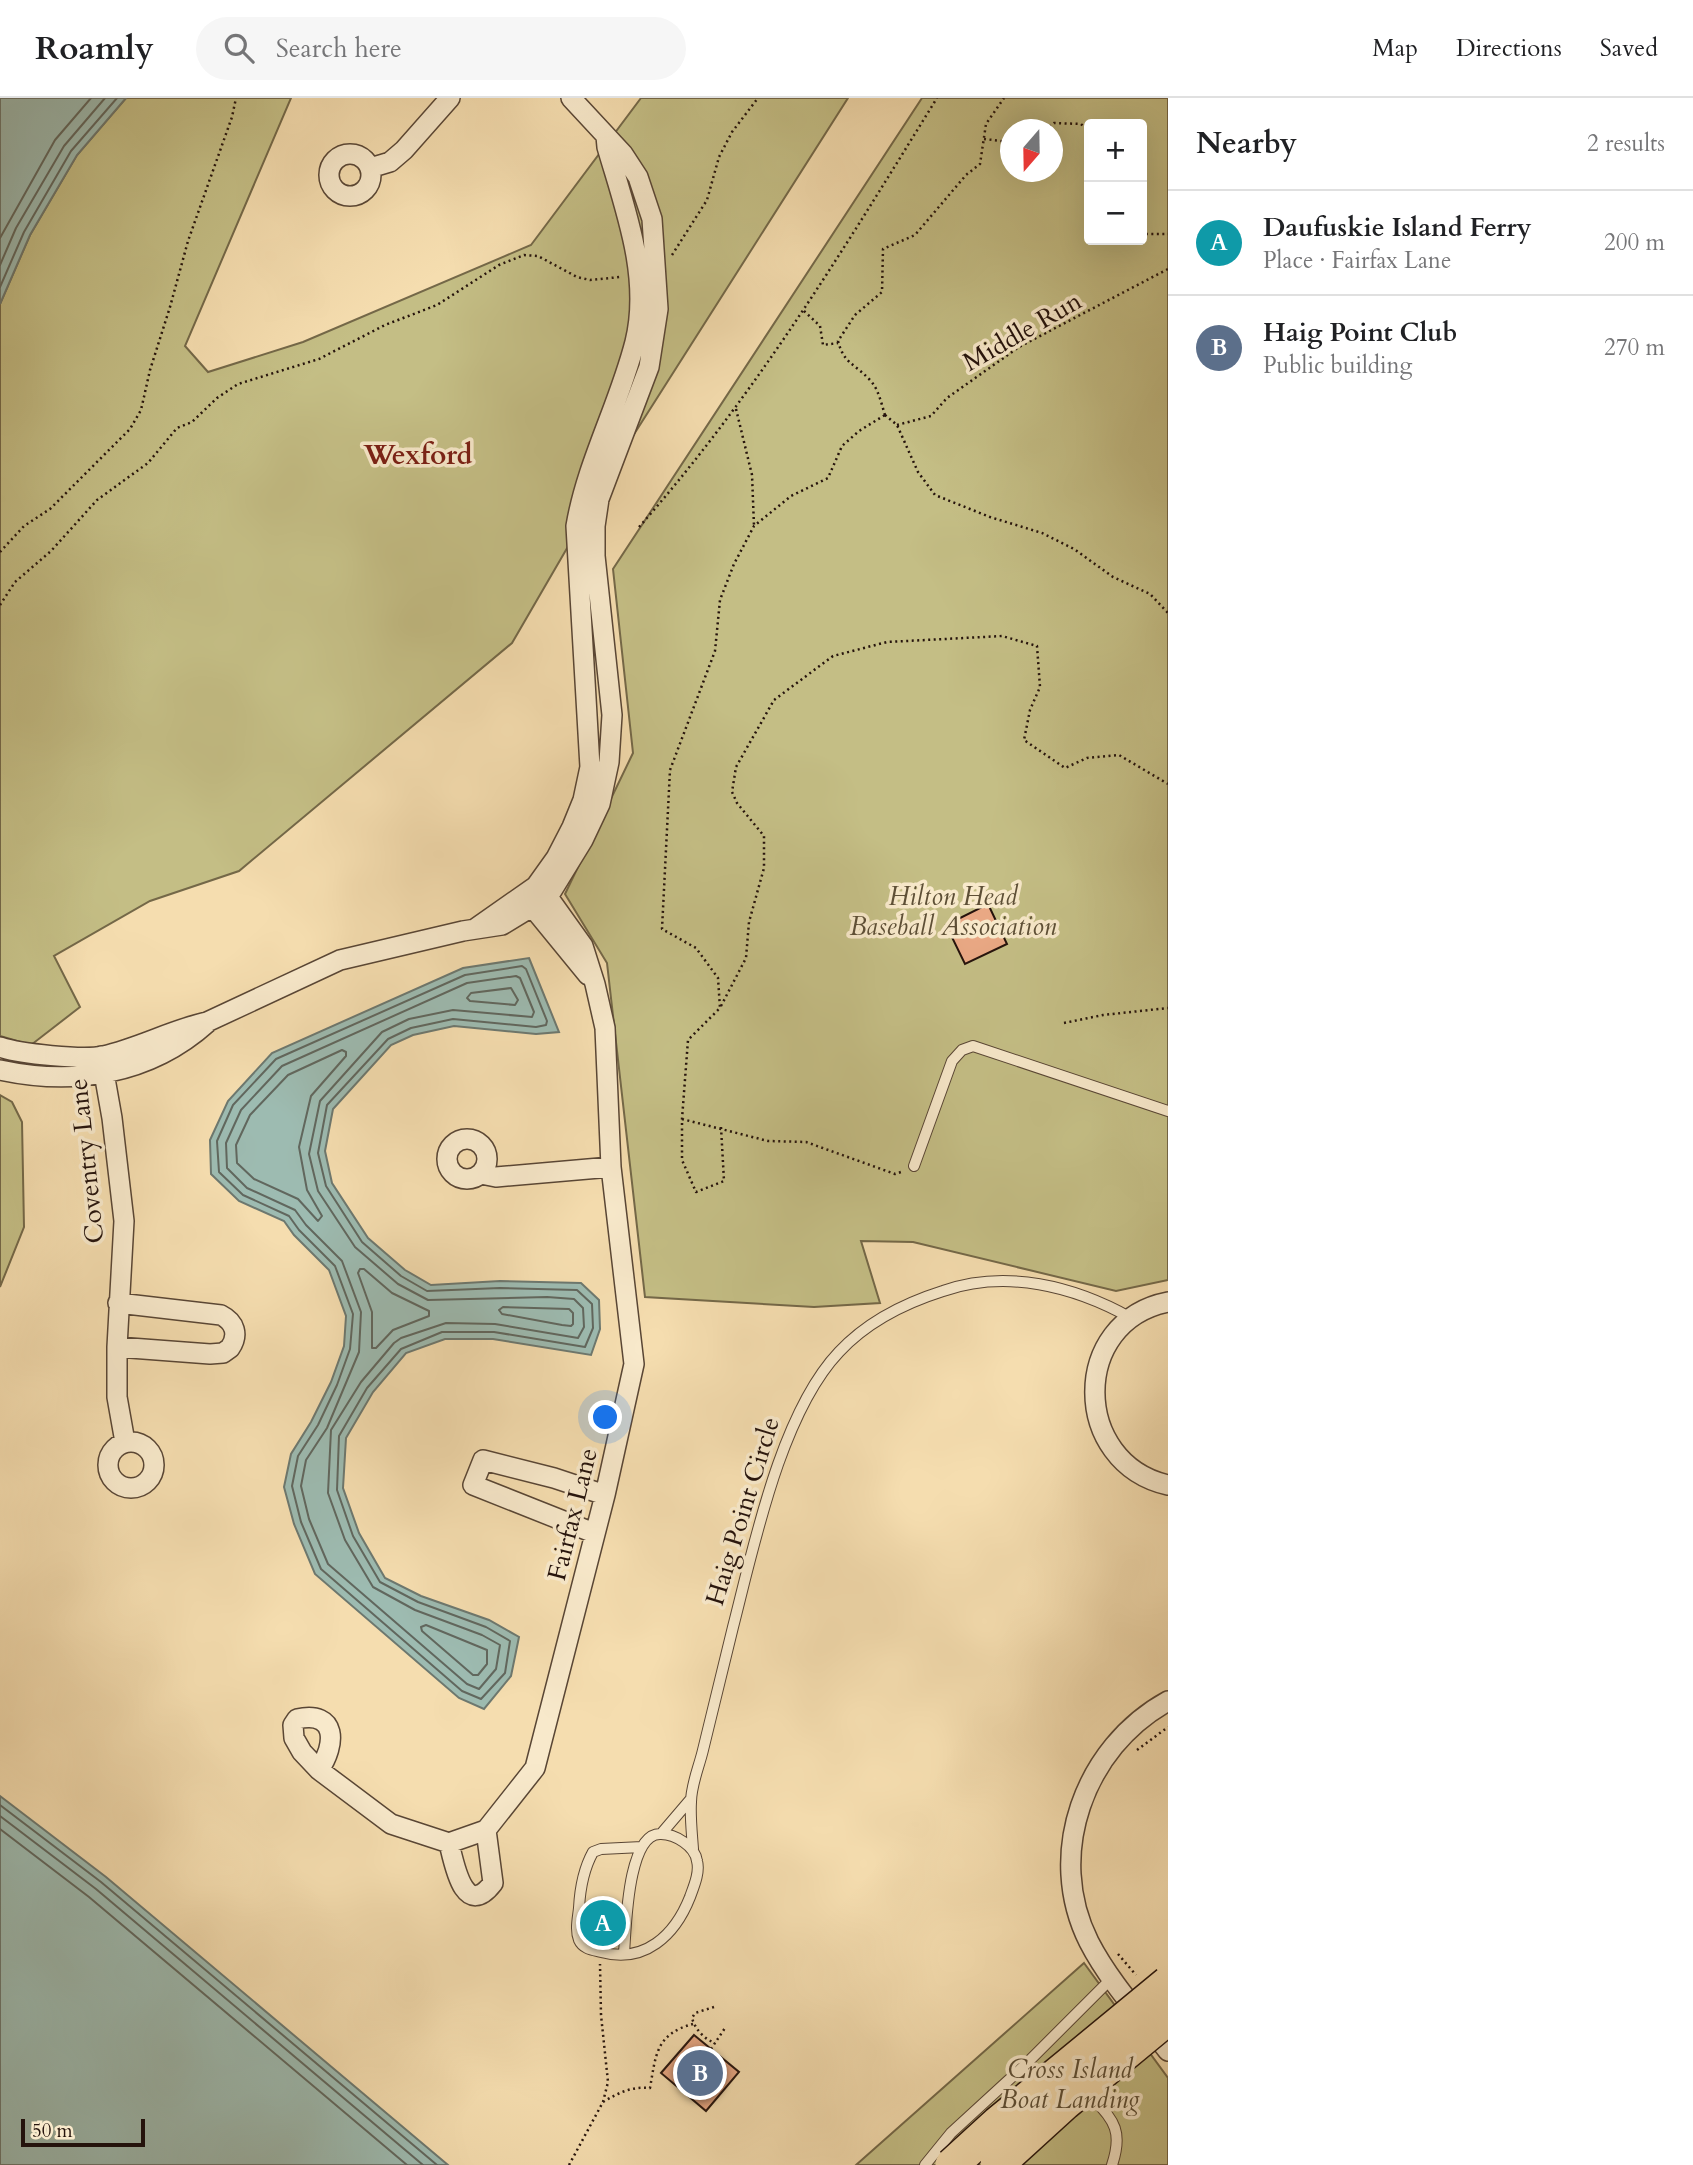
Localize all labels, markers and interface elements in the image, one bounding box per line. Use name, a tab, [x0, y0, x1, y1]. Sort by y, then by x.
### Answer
search box	[196, 17, 686, 80]
text: Roamly	[35, 26, 154, 71]
icon: search	[220, 29, 258, 67]
text: Search here	[276, 31, 402, 66]
text: Map	[1372, 32, 1418, 65]
text: Directions	[1456, 32, 1562, 65]
text: Saved	[1600, 32, 1658, 65]
north arrow	[1000, 119, 1063, 182]
map controls	[1084, 119, 1147, 245]
button: +	[1084, 119, 1147, 182]
text: Nearby	[1196, 123, 1297, 164]
text: 2 results	[1587, 128, 1665, 159]
button: −	[1084, 182, 1147, 245]
text: Daufuskie Island Ferry	[1263, 210, 1532, 245]
text: A	[1210, 227, 1228, 258]
text: 200 m	[1604, 227, 1665, 258]
text: Place · Fairfax Lane	[1263, 245, 1451, 276]
street label: Middle Run	[956, 283, 1088, 380]
text: Haig Point Club	[1263, 315, 1457, 350]
text: B	[1211, 332, 1227, 363]
text: 270 m	[1604, 332, 1665, 363]
text: Public building	[1263, 350, 1413, 381]
district label: Wexford	[363, 436, 473, 474]
park label: Hilton Head Baseball Association	[849, 879, 1057, 944]
street label: Coventry Lane	[60, 1077, 113, 1245]
your location	[588, 1400, 622, 1434]
street label: Haig Point Circle	[697, 1413, 788, 1610]
street label: Fairfax Lane	[539, 1444, 606, 1584]
pin: A	[580, 1897, 626, 1949]
pin: B	[677, 2047, 723, 2099]
park label: Cross Island Boat Landing	[1000, 2052, 1140, 2117]
scale bar	[21, 2116, 145, 2148]
text: 50 m	[32, 2118, 73, 2144]

